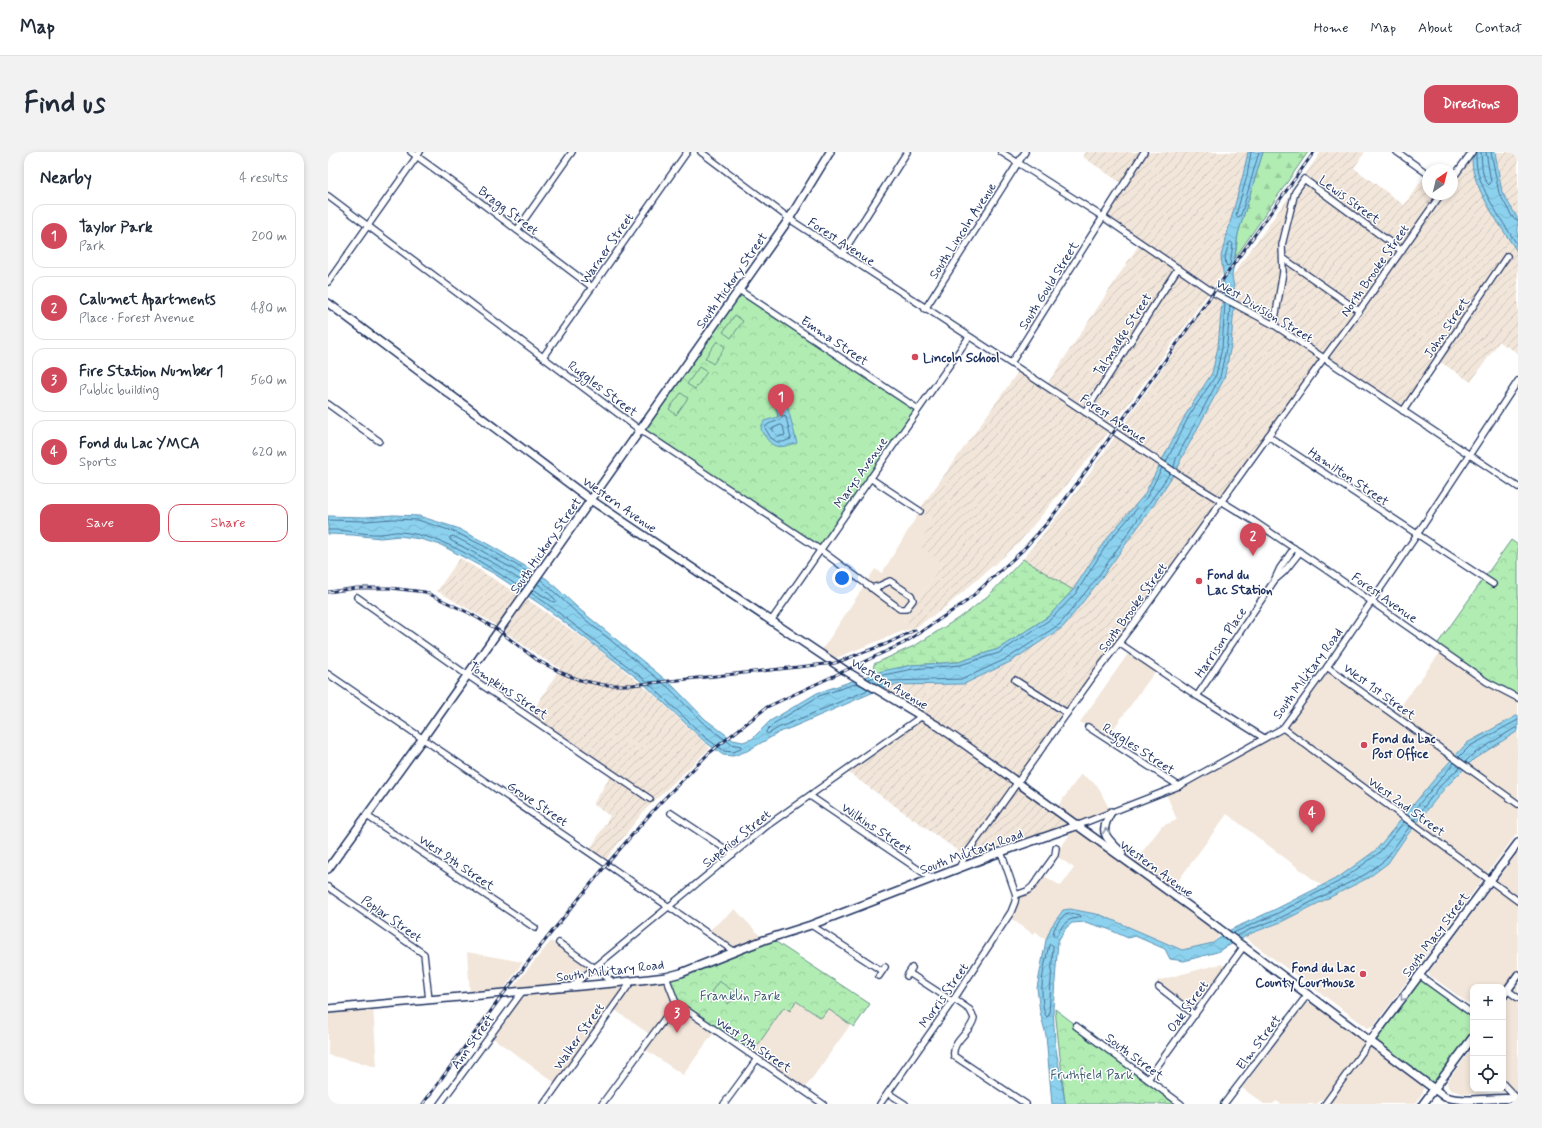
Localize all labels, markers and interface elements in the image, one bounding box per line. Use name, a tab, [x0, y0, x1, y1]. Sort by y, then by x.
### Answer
text: Map	[20, 15, 55, 40]
text: Home	[1314, 19, 1348, 37]
text: Map	[1370, 19, 1396, 37]
text: About	[1418, 19, 1453, 37]
text: Contact	[1475, 19, 1522, 37]
button: Directions	[1424, 85, 1518, 123]
text: Find us	[24, 86, 105, 123]
north arrow	[1422, 164, 1458, 200]
text: Nearby	[40, 167, 92, 189]
text: 4 results	[239, 170, 288, 187]
street label: Lewis Street	[1315, 172, 1383, 228]
street label: South Lincoln Avenue	[926, 179, 1001, 282]
street label: Bragg Street	[474, 183, 542, 240]
street label: Warner Street	[576, 210, 638, 288]
street label: Forest Avenue	[804, 214, 878, 270]
text: Taylor Park	[79, 218, 153, 238]
street label: North Brooke Street	[1337, 221, 1413, 320]
text: 1	[51, 228, 57, 245]
text: 200 m	[252, 228, 287, 245]
street label: South Hickory Street	[693, 229, 772, 332]
text: Park	[79, 238, 105, 255]
street label: South Gould Street	[1015, 238, 1083, 333]
street label: West Division Street	[1213, 276, 1316, 347]
text: Calumet Apartments	[79, 290, 216, 310]
street label: Talmadge Street	[1090, 290, 1158, 381]
street label: John Street	[1421, 294, 1474, 362]
text: 2	[51, 300, 57, 317]
text: 480 m	[251, 300, 287, 317]
text: Place · Forest Avenue	[79, 310, 195, 327]
street label: Emma Street	[797, 312, 871, 370]
place label: Lincoln School	[923, 350, 1000, 367]
marker: Lincoln School	[910, 352, 920, 362]
street label: Ruggles Street	[563, 358, 640, 422]
text: Fire Station Number 1	[79, 362, 224, 382]
text: 3	[51, 372, 57, 389]
text: 560 m	[250, 372, 287, 389]
text: Public building	[79, 382, 159, 399]
pin: 1	[768, 384, 794, 417]
street label: Forest Avenue	[1077, 391, 1150, 448]
text: Fond du Lac YMCA	[79, 434, 200, 454]
street label: Marys Avenue	[830, 434, 892, 512]
text: 4	[50, 444, 58, 461]
text: 620 m	[252, 444, 287, 461]
street label: Hamilton Street	[1304, 444, 1392, 511]
text: Sports	[79, 454, 117, 471]
street label: Western Avenue	[579, 473, 660, 537]
street label: South Hickory Street	[507, 494, 586, 597]
button: Save	[40, 504, 160, 542]
button: Share	[168, 504, 288, 542]
pin: 2	[1240, 523, 1266, 556]
street label: South Brooke Street	[1095, 560, 1172, 656]
place label: Fond du Lac Station	[1207, 567, 1273, 599]
your location	[832, 568, 852, 588]
street label: Forest Avenue	[1348, 569, 1421, 627]
marker: Fond du Lac Station	[1194, 576, 1204, 586]
street label: Harrison Place	[1191, 604, 1251, 681]
street label: South Military Road	[1269, 625, 1347, 723]
street label: Western Avenue	[848, 655, 931, 714]
street label: Tompkins Street	[465, 658, 551, 724]
street label: West 1st Street	[1339, 660, 1419, 724]
street label: Ruggles Street	[1098, 720, 1178, 781]
place label: Fond du Lac Post Office	[1372, 731, 1437, 763]
marker: Fond du Lac Post Office	[1359, 740, 1369, 750]
street label: West 2nd Street	[1364, 774, 1448, 841]
street label: Grove Street	[504, 778, 571, 831]
street label: Wilkins Street	[838, 800, 915, 859]
pin: 4	[1299, 800, 1325, 833]
street label: Superior Street	[699, 806, 775, 872]
street label: South Military Road	[918, 826, 1025, 879]
one-way arrow	[1102, 827, 1110, 834]
street label: West 9th Street	[415, 832, 498, 895]
street label: Western Avenue	[1116, 837, 1196, 902]
street label: South Macy Street	[1399, 889, 1474, 981]
street label: Poplar Street	[358, 892, 425, 946]
street label: South Military Road	[555, 956, 665, 987]
street label: Morris Street	[916, 960, 973, 1032]
place label: Fond du Lac County Courthouse	[1255, 960, 1356, 992]
marker: Fond du Lac County Courthouse	[1358, 969, 1368, 979]
street label: Oak Street	[1164, 977, 1213, 1036]
map controls	[1470, 984, 1506, 1092]
button: +	[1470, 984, 1506, 1020]
park label: Franklin Park	[700, 988, 781, 1005]
one-way arrow	[1401, 993, 1408, 1000]
street label: Walker Street	[550, 1000, 609, 1074]
pin: 3	[664, 1000, 690, 1033]
street label: Ann Street	[448, 1011, 499, 1073]
street label: Elm Street	[1233, 1012, 1285, 1074]
street label: West 9th Street	[712, 1014, 795, 1077]
button: −	[1470, 1020, 1506, 1056]
street label: South Street	[1101, 1030, 1167, 1085]
button: locate	[1470, 1056, 1506, 1092]
park label: Fruthfield Park	[1050, 1067, 1134, 1084]

